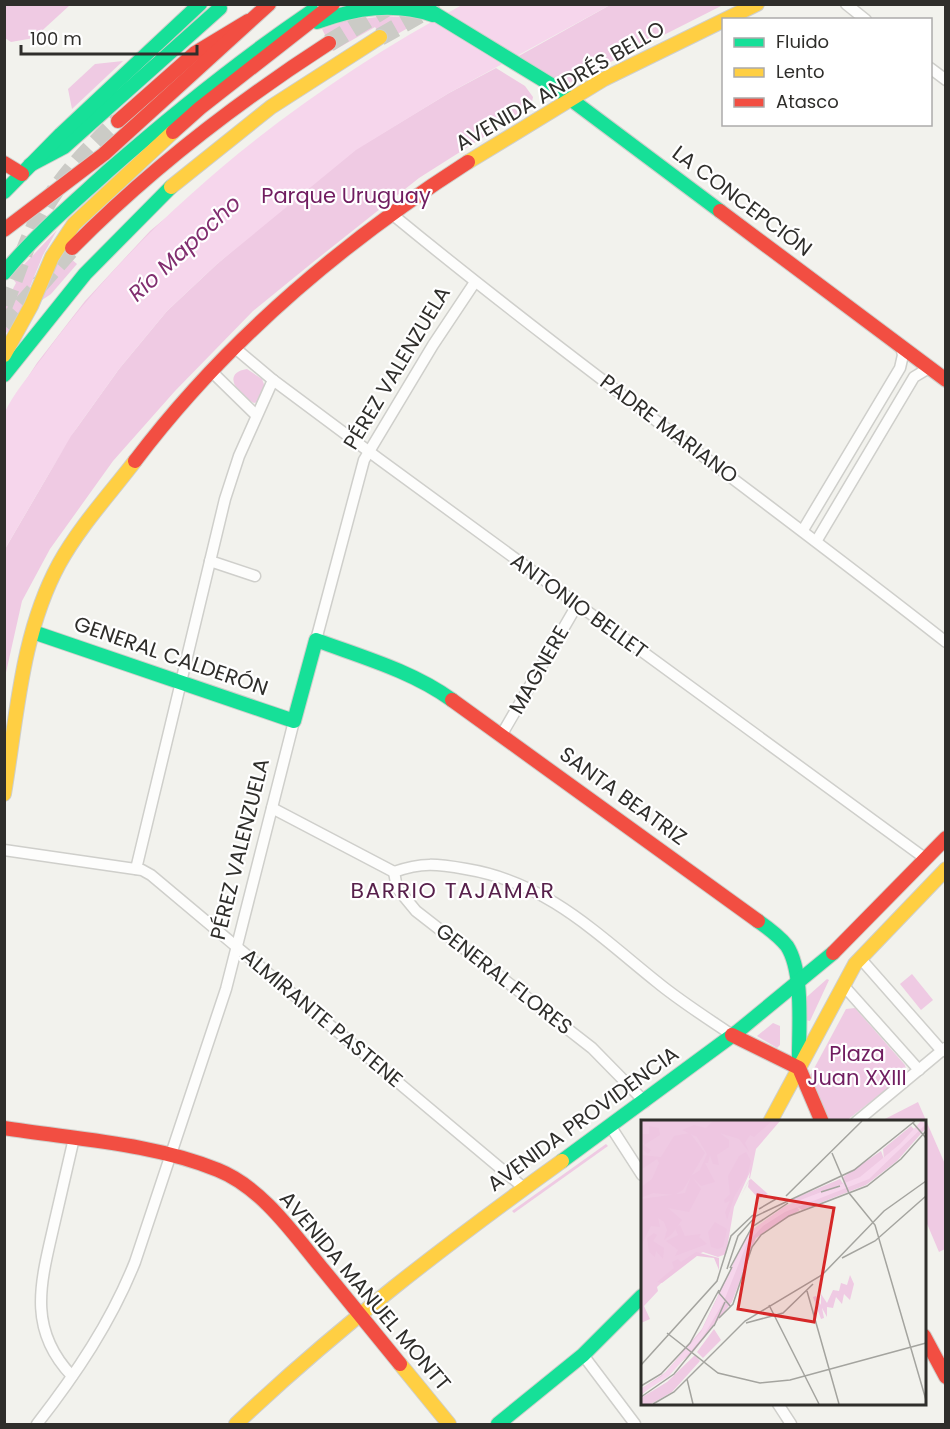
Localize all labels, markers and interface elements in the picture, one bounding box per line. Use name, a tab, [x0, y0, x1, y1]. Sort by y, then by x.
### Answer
street label: AVENIDA ANDRÉS BELLO	[450, 14, 670, 157]
scale bar	[21, 18, 196, 56]
legend	[722, 18, 932, 126]
text: 100 m	[30, 26, 82, 51]
text: Fluido	[776, 29, 829, 54]
text: Lento	[776, 59, 825, 84]
text: Atasco	[776, 89, 839, 114]
street label: LA CONCEPCIÓN	[666, 138, 818, 263]
park label: Parque Uruguay	[261, 181, 431, 210]
water label: Río Mapocho	[121, 188, 247, 309]
street label: PÉREZ VALENZUELA	[336, 281, 457, 455]
street label: PADRE MARIANO	[594, 367, 744, 490]
street label: ANTONIO BELLET	[505, 546, 654, 665]
street label: GENERAL CALDERÓN	[70, 609, 272, 702]
street label: MAGNERE	[502, 620, 576, 719]
street label: SANTA BEATRIZ	[554, 740, 693, 852]
street label: PÉREZ VALENZUELA	[203, 755, 276, 943]
district label: BARRIO TAJAMAR	[350, 875, 556, 906]
street label: GENERAL FLORES	[430, 916, 579, 1041]
street label: ALMIRANTE PASTENE	[236, 942, 409, 1094]
street label: AVENIDA PROVIDENCIA	[481, 1039, 684, 1198]
park label: Plaza Juan XXIII	[807, 1039, 907, 1092]
inset map	[641, 1120, 926, 1405]
street label: AVENIDA MANUEL MONTT	[273, 1185, 458, 1397]

